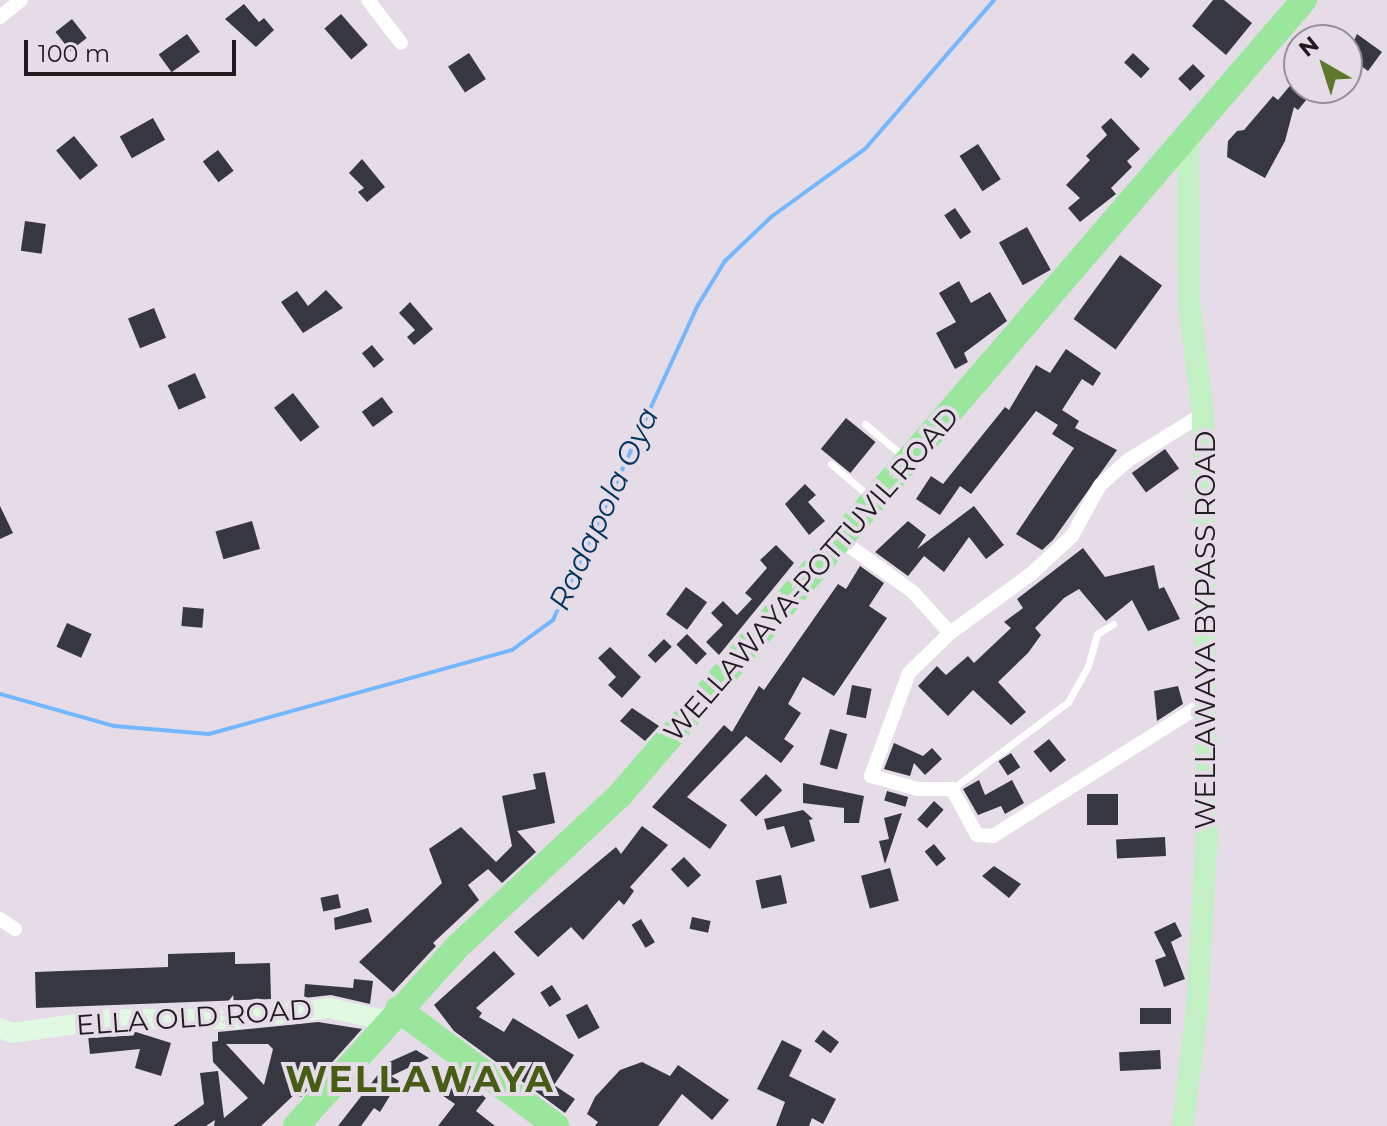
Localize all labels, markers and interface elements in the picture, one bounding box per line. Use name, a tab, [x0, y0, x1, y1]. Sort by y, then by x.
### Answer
scale bar	[28, 24, 240, 74]
north arrow	[1283, 24, 1363, 104]
text: N	[1293, 30, 1324, 63]
text: 100 m	[38, 39, 110, 68]
street label: WELLAWAYA-POTTUVIL ROAD	[656, 400, 966, 748]
water label: Radapola Oya	[541, 402, 667, 616]
street label: WELLAWAYA BYPASS ROAD	[1188, 431, 1222, 829]
street label: ELLA OLD ROAD	[75, 992, 313, 1042]
district label: WELLAWAYA	[285, 1058, 555, 1102]

